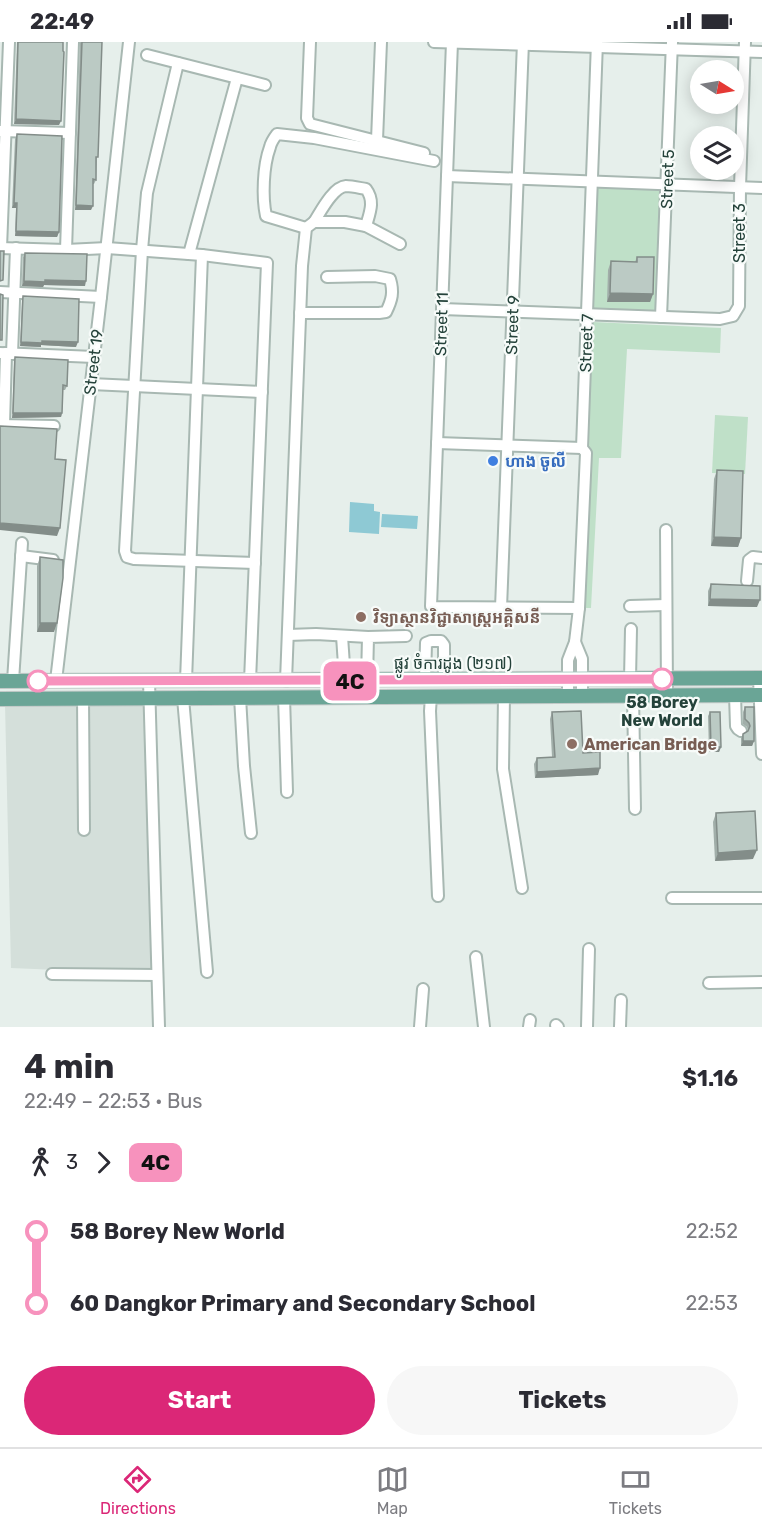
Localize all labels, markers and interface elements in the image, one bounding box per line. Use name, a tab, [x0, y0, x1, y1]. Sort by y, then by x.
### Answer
text: 22:49	[30, 8, 94, 35]
north arrow	[690, 60, 744, 114]
map controls	[690, 60, 744, 180]
button: layers	[690, 126, 744, 180]
street label: Street 5	[657, 149, 678, 209]
street label: Street 3	[730, 203, 749, 263]
street label: Street 11	[431, 292, 452, 356]
street label: Street 9	[502, 295, 523, 355]
street label: Street 7	[576, 314, 597, 373]
street label: Street 19	[80, 328, 107, 396]
place label: ហាង ចូលី	[505, 451, 566, 472]
marker: ហាង ចូលី	[486, 454, 500, 468]
place label: វិទ្យាស្ថានវិជ្ជាសាស្រ្តអគ្គិសនី	[373, 607, 540, 628]
marker: វិទ្យាស្ថានវិជ្ជាសាស្រ្តអគ្គិសនី	[354, 610, 368, 624]
street label: ផ្លូវ ចំការដូង (២១៧)	[394, 653, 512, 678]
line badge: 4C	[323, 662, 377, 700]
marker: 58 Borey New World	[651, 668, 673, 690]
text: 4C	[335, 669, 365, 694]
unlabelled marker	[27, 670, 49, 692]
place label: 58 Borey New World	[621, 693, 703, 730]
place label: American Bridge	[584, 735, 717, 754]
marker: American Bridge	[565, 737, 579, 751]
text: 4 min	[24, 1047, 114, 1086]
text: $1.16	[682, 1065, 738, 1092]
text: 22:49 – 22:53 · Bus	[24, 1089, 203, 1113]
icon: walk	[24, 1146, 57, 1179]
icon: forward	[87, 1146, 120, 1179]
text: 3	[66, 1150, 78, 1174]
text: 4C	[141, 1150, 170, 1175]
text: 58 Borey New World	[70, 1218, 285, 1245]
text: 22:52	[686, 1219, 738, 1243]
text: 60 Dangkor Primary and Secondary School	[70, 1290, 535, 1317]
text: 22:53	[686, 1291, 738, 1315]
button: Start	[24, 1366, 375, 1435]
button: Tickets	[387, 1366, 738, 1435]
tab: Directions	[100, 1463, 176, 1518]
tab: Map	[376, 1463, 409, 1518]
tab: Tickets	[609, 1463, 662, 1518]

